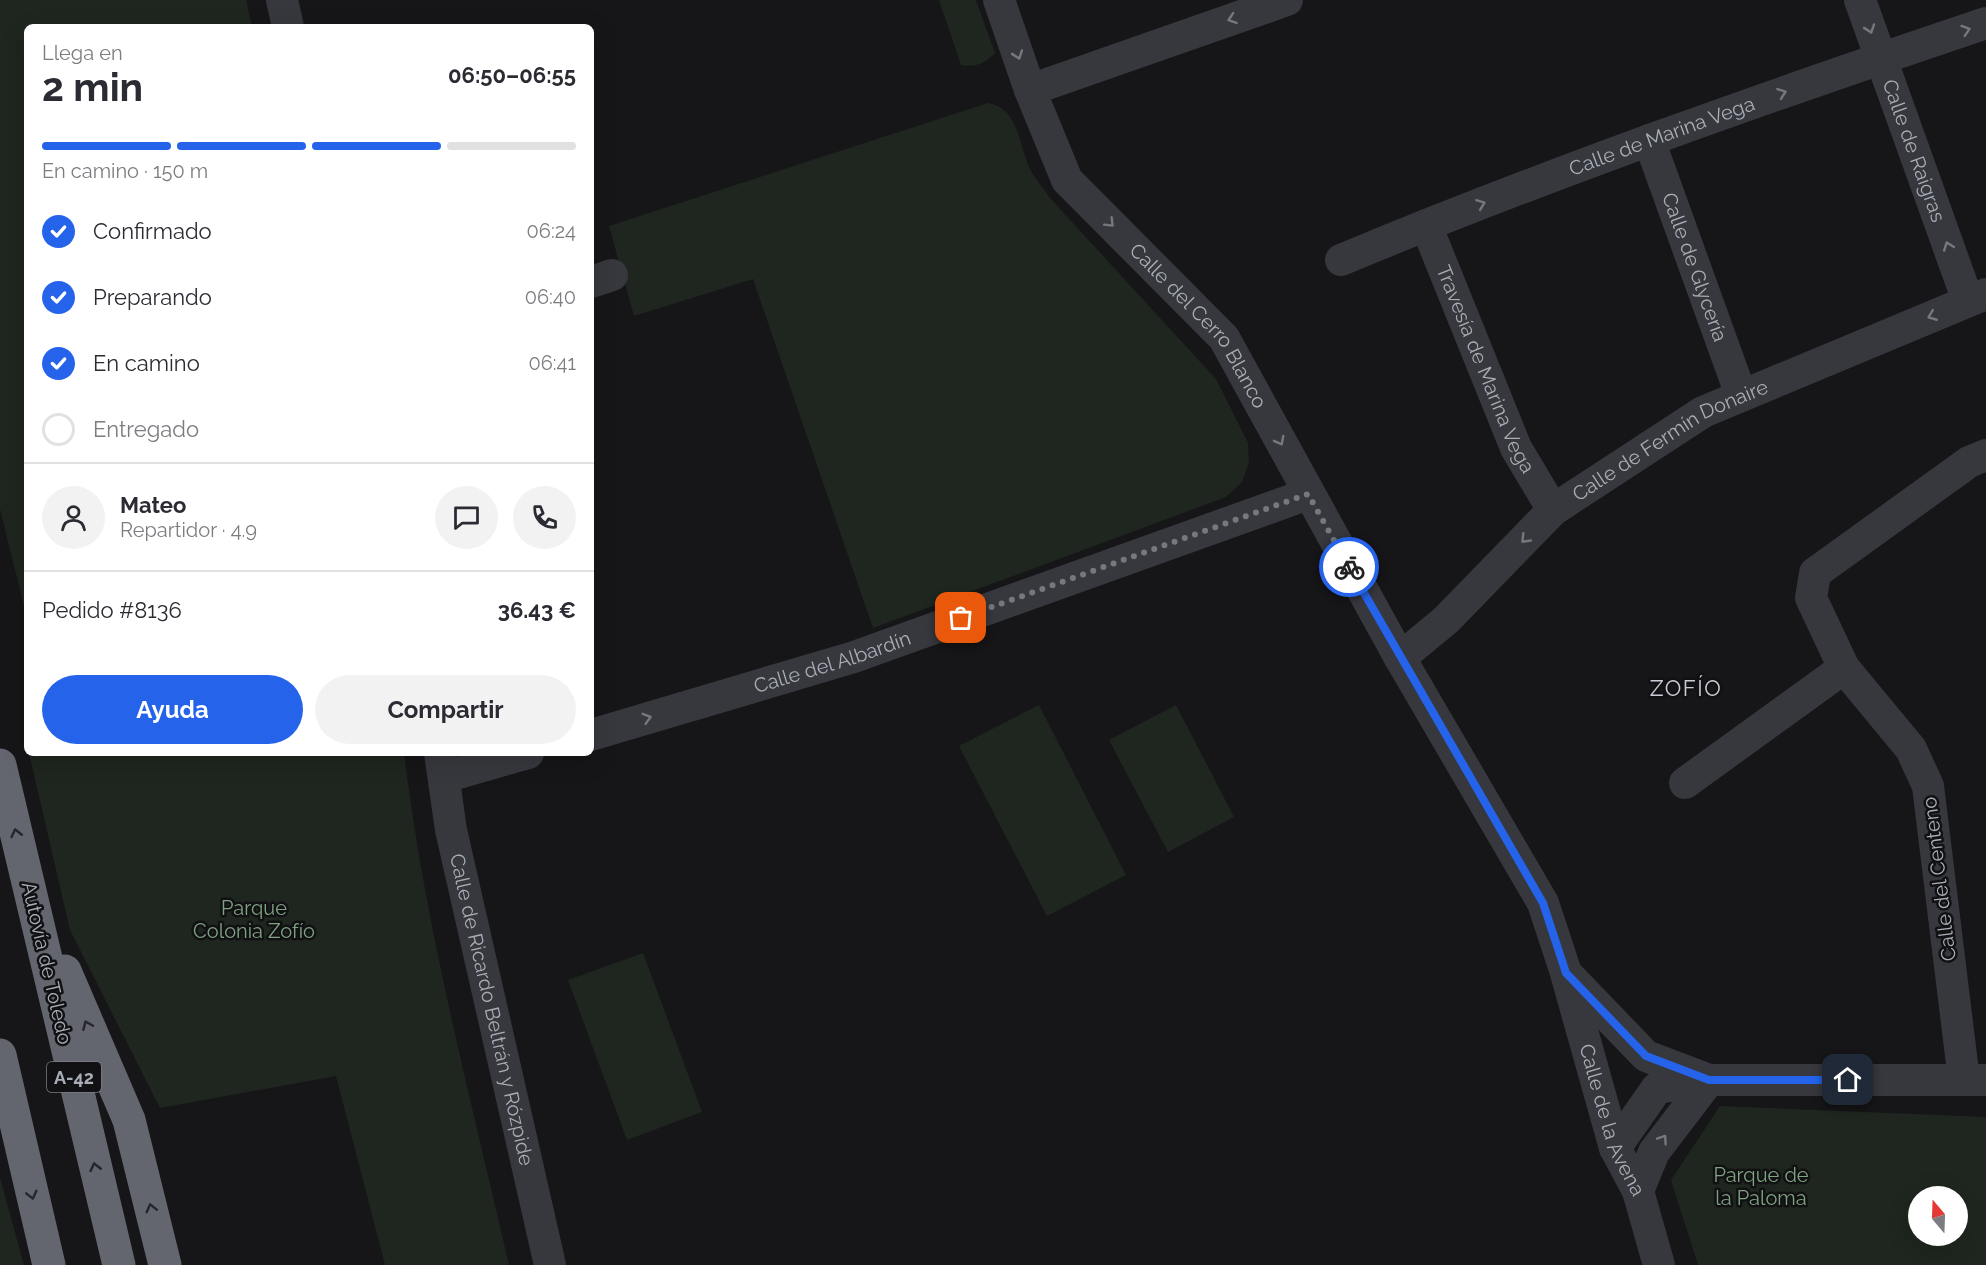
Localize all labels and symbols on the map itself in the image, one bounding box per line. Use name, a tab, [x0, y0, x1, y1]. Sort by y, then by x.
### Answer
one-way arrow	[1227, 12, 1238, 25]
one-way arrow	[1862, 23, 1875, 34]
one-way arrow	[1960, 24, 1971, 37]
one-way arrow	[1011, 49, 1023, 60]
street label: Calle de Raigras	[1877, 76, 1951, 225]
one-way arrow	[1776, 88, 1787, 101]
street label: Calle de Marina Vega	[1566, 91, 1758, 181]
street label: Calle de Glycería	[1657, 189, 1733, 345]
one-way arrow	[1475, 199, 1486, 211]
one-way arrow	[1103, 217, 1114, 227]
street label: Calle del Cerro Blanco	[1125, 238, 1272, 412]
one-way arrow	[1942, 241, 1955, 252]
street label: Travesía de Marina Vega	[1431, 262, 1540, 478]
one-way arrow	[1927, 309, 1938, 321]
street label: Calle de Fermín Donaire	[1568, 374, 1772, 506]
one-way arrow	[1273, 435, 1284, 445]
one-way arrow	[1521, 532, 1532, 543]
courier	[1319, 537, 1379, 597]
pin	[935, 592, 986, 643]
street label: Calle del Albardín	[751, 626, 914, 698]
district label: ZOFÍO	[1650, 675, 1722, 701]
one-way arrow	[641, 713, 652, 725]
street label: Calle del Centeno	[1917, 795, 1961, 963]
one-way arrow	[10, 828, 23, 838]
street label: Calle de Ricardo Beltrán y Rózpide	[445, 851, 539, 1168]
street label: Autovía de Toledo	[17, 879, 77, 1047]
park label: Parque Colonia Zofío	[193, 896, 315, 943]
one-way arrow	[83, 1020, 95, 1031]
street label: Calle de la Avena	[1574, 1041, 1650, 1200]
pin	[1822, 1054, 1873, 1105]
road number: A-42	[47, 1062, 101, 1092]
one-way arrow	[1656, 1135, 1668, 1145]
one-way arrow	[90, 1162, 103, 1172]
park label: Parque de la Paloma	[1713, 1163, 1809, 1210]
north arrow	[1908, 1186, 1968, 1246]
one-way arrow	[25, 1190, 38, 1200]
one-way arrow	[146, 1203, 158, 1214]

